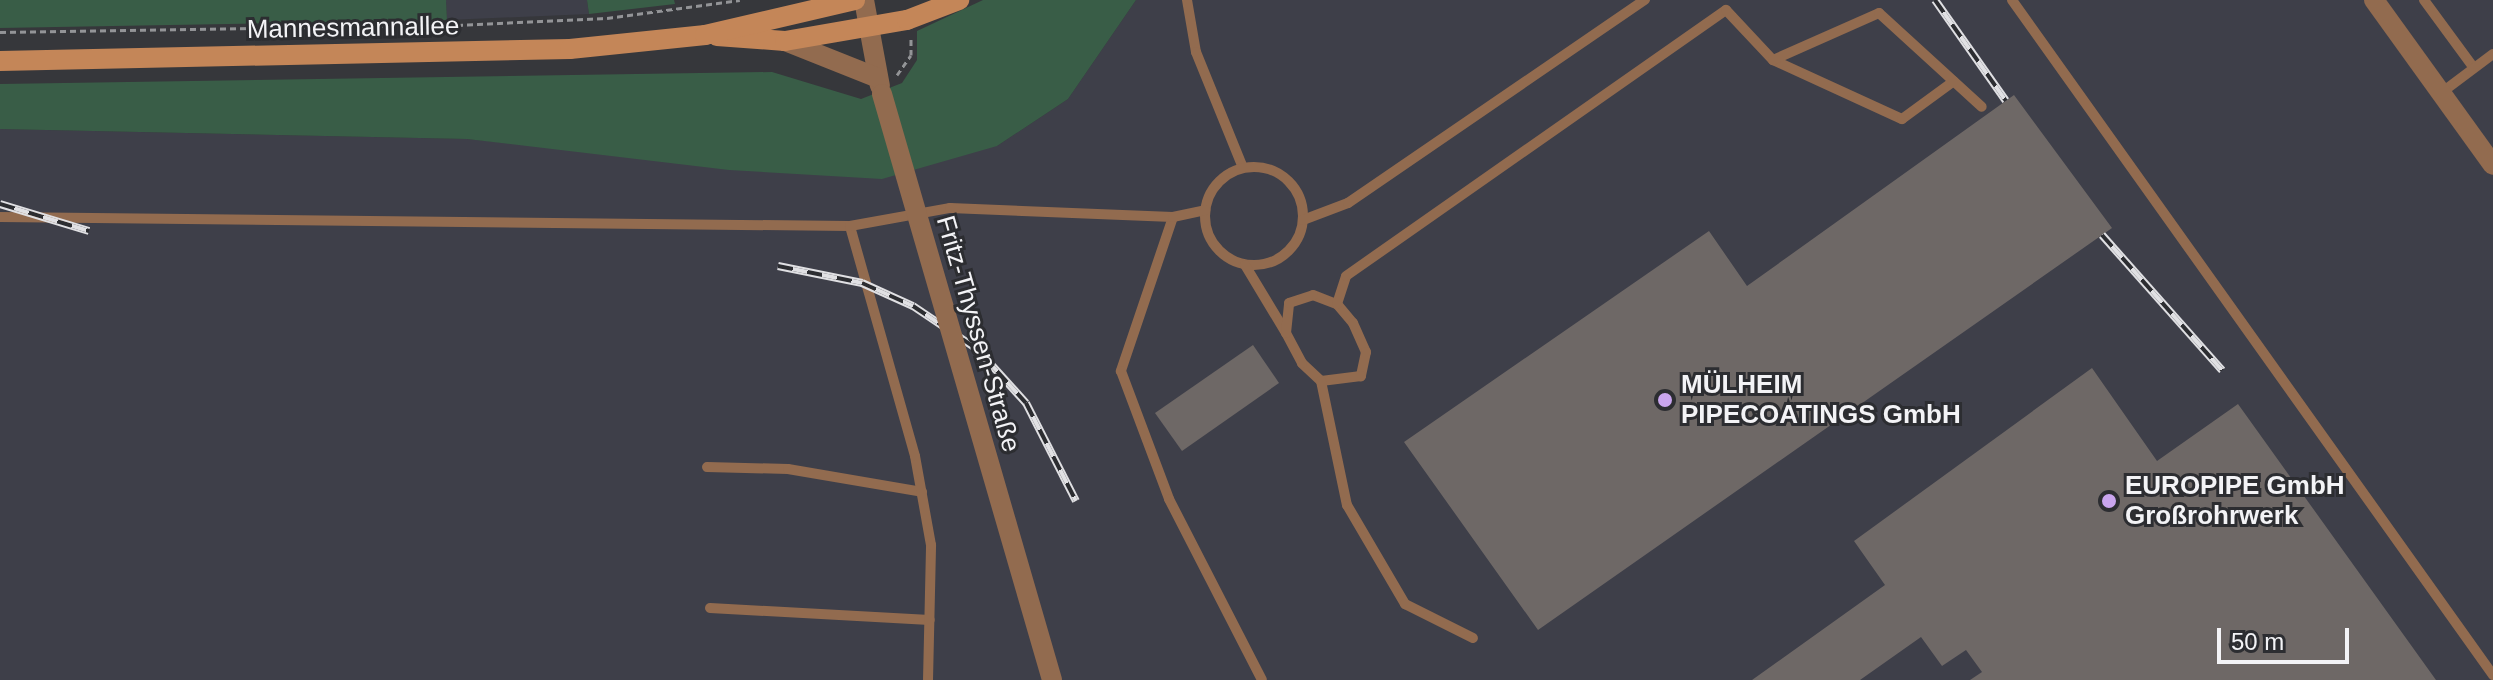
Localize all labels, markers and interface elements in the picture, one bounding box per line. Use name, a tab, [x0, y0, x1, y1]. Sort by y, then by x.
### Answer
street label: Mannesmannallee	[247, 11, 459, 45]
street label: Fritz-Thyssen-Straße	[929, 212, 1027, 456]
place label: MÜLHEIM PIPECOATINGS GmbH	[1681, 369, 1961, 430]
marker: MÜLHEIM PIPECOATINGS GmbH	[1656, 391, 1674, 409]
place label: EUROPIPE GmbH Großrohrwerk	[2125, 470, 2345, 532]
marker: EUROPIPE GmbH Großrohrwerk	[2100, 492, 2118, 510]
scale bar	[2221, 612, 2353, 662]
text: 50 m	[2231, 628, 2284, 655]

